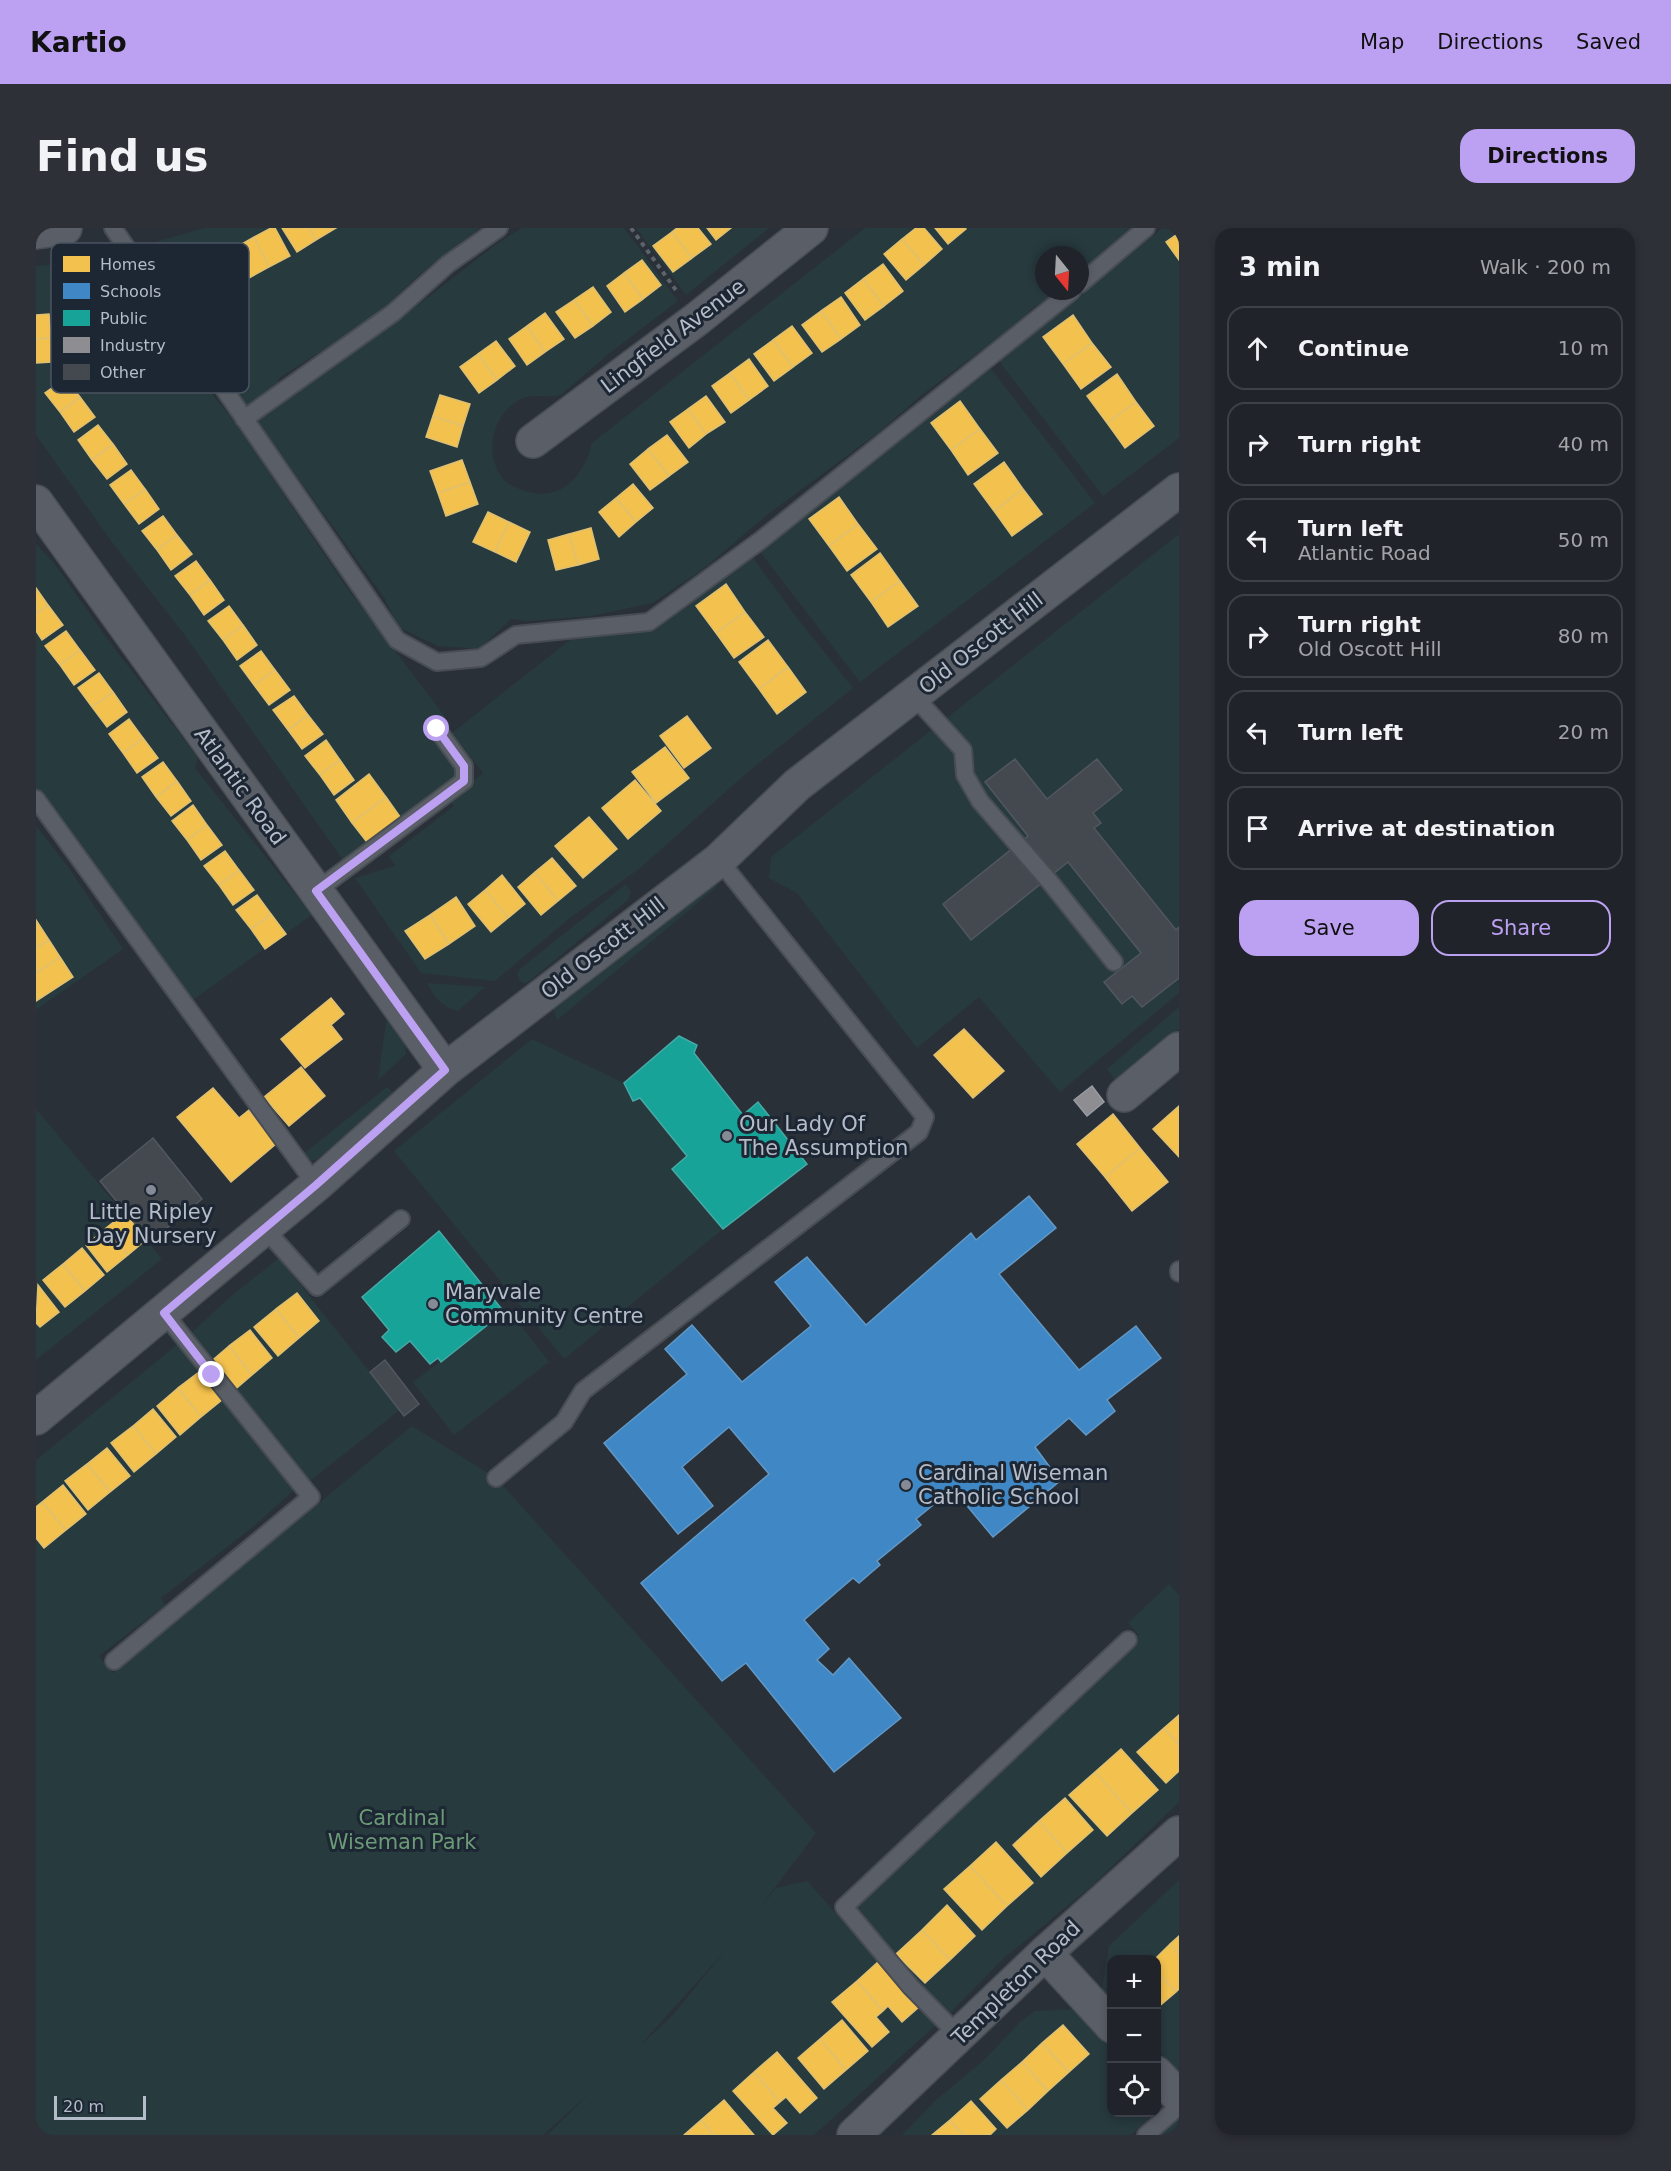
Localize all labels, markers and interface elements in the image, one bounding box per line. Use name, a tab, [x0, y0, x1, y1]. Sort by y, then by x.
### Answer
text: Kartio	[30, 26, 127, 59]
text: Map	[1360, 30, 1404, 54]
text: Directions	[1437, 30, 1543, 54]
text: Saved	[1576, 30, 1641, 54]
button: Directions	[1460, 129, 1635, 183]
text: Find us	[36, 132, 209, 181]
legend	[51, 243, 249, 393]
north arrow	[1035, 246, 1089, 300]
text: 3 min	[1239, 252, 1321, 282]
text: Homes	[100, 255, 156, 274]
text: Walk · 200 m	[1480, 255, 1611, 279]
street label: Lingfield Avenue	[596, 274, 750, 398]
text: Schools	[100, 282, 161, 301]
text: Public	[100, 309, 147, 328]
icon: ahead	[1241, 332, 1274, 365]
text: Industry	[100, 336, 166, 355]
text: Continue	[1298, 336, 1409, 361]
text: 10 m	[1558, 336, 1609, 360]
text: Other	[100, 363, 146, 382]
icon: right	[1241, 428, 1274, 461]
text: Turn right	[1298, 432, 1421, 457]
text: 40 m	[1558, 432, 1609, 456]
text: Turn left	[1298, 516, 1403, 541]
icon: left	[1241, 524, 1274, 557]
text: 50 m	[1558, 528, 1609, 552]
text: Atlantic Road	[1298, 541, 1431, 565]
street label: Old Oscott Hill	[914, 587, 1048, 699]
text: Turn right	[1298, 612, 1421, 637]
icon: right	[1241, 620, 1274, 653]
text: 80 m	[1558, 624, 1609, 648]
text: Old Oscott Hill	[1298, 637, 1442, 661]
route start	[423, 715, 449, 741]
icon: left	[1241, 716, 1274, 749]
text: Turn left	[1298, 720, 1403, 745]
text: 20 m	[1558, 720, 1609, 744]
street label: Atlantic Road	[189, 723, 291, 849]
icon: arrive	[1241, 812, 1274, 845]
text: Arrive at destination	[1298, 816, 1555, 841]
street label: Old Oscott Hill	[536, 892, 670, 1004]
button: Save	[1239, 900, 1419, 956]
button: Share	[1431, 900, 1611, 956]
place label: Our Lady Of The Assumption	[738, 1112, 908, 1160]
marker: Our Lady Of The Assumption	[720, 1129, 734, 1143]
marker: Little Ripley Day Nursery	[144, 1183, 158, 1197]
place label: Little Ripley Day Nursery	[86, 1200, 216, 1248]
place label: Maryvale Community Centre	[445, 1280, 643, 1328]
marker: Maryvale Community Centre	[426, 1297, 440, 1311]
route end	[198, 1361, 224, 1387]
place label: Cardinal Wiseman Catholic School	[918, 1461, 1108, 1509]
marker: Cardinal Wiseman Catholic School	[899, 1478, 913, 1492]
park label: Cardinal Wiseman Park	[328, 1806, 477, 1854]
street label: Templeton Road	[946, 1916, 1085, 2051]
map controls	[1107, 1955, 1161, 2117]
button: +	[1107, 1955, 1161, 2009]
button: −	[1107, 2009, 1161, 2063]
button: locate	[1107, 2063, 1161, 2117]
scale bar	[54, 2093, 146, 2120]
text: 20 m	[63, 2097, 104, 2116]

